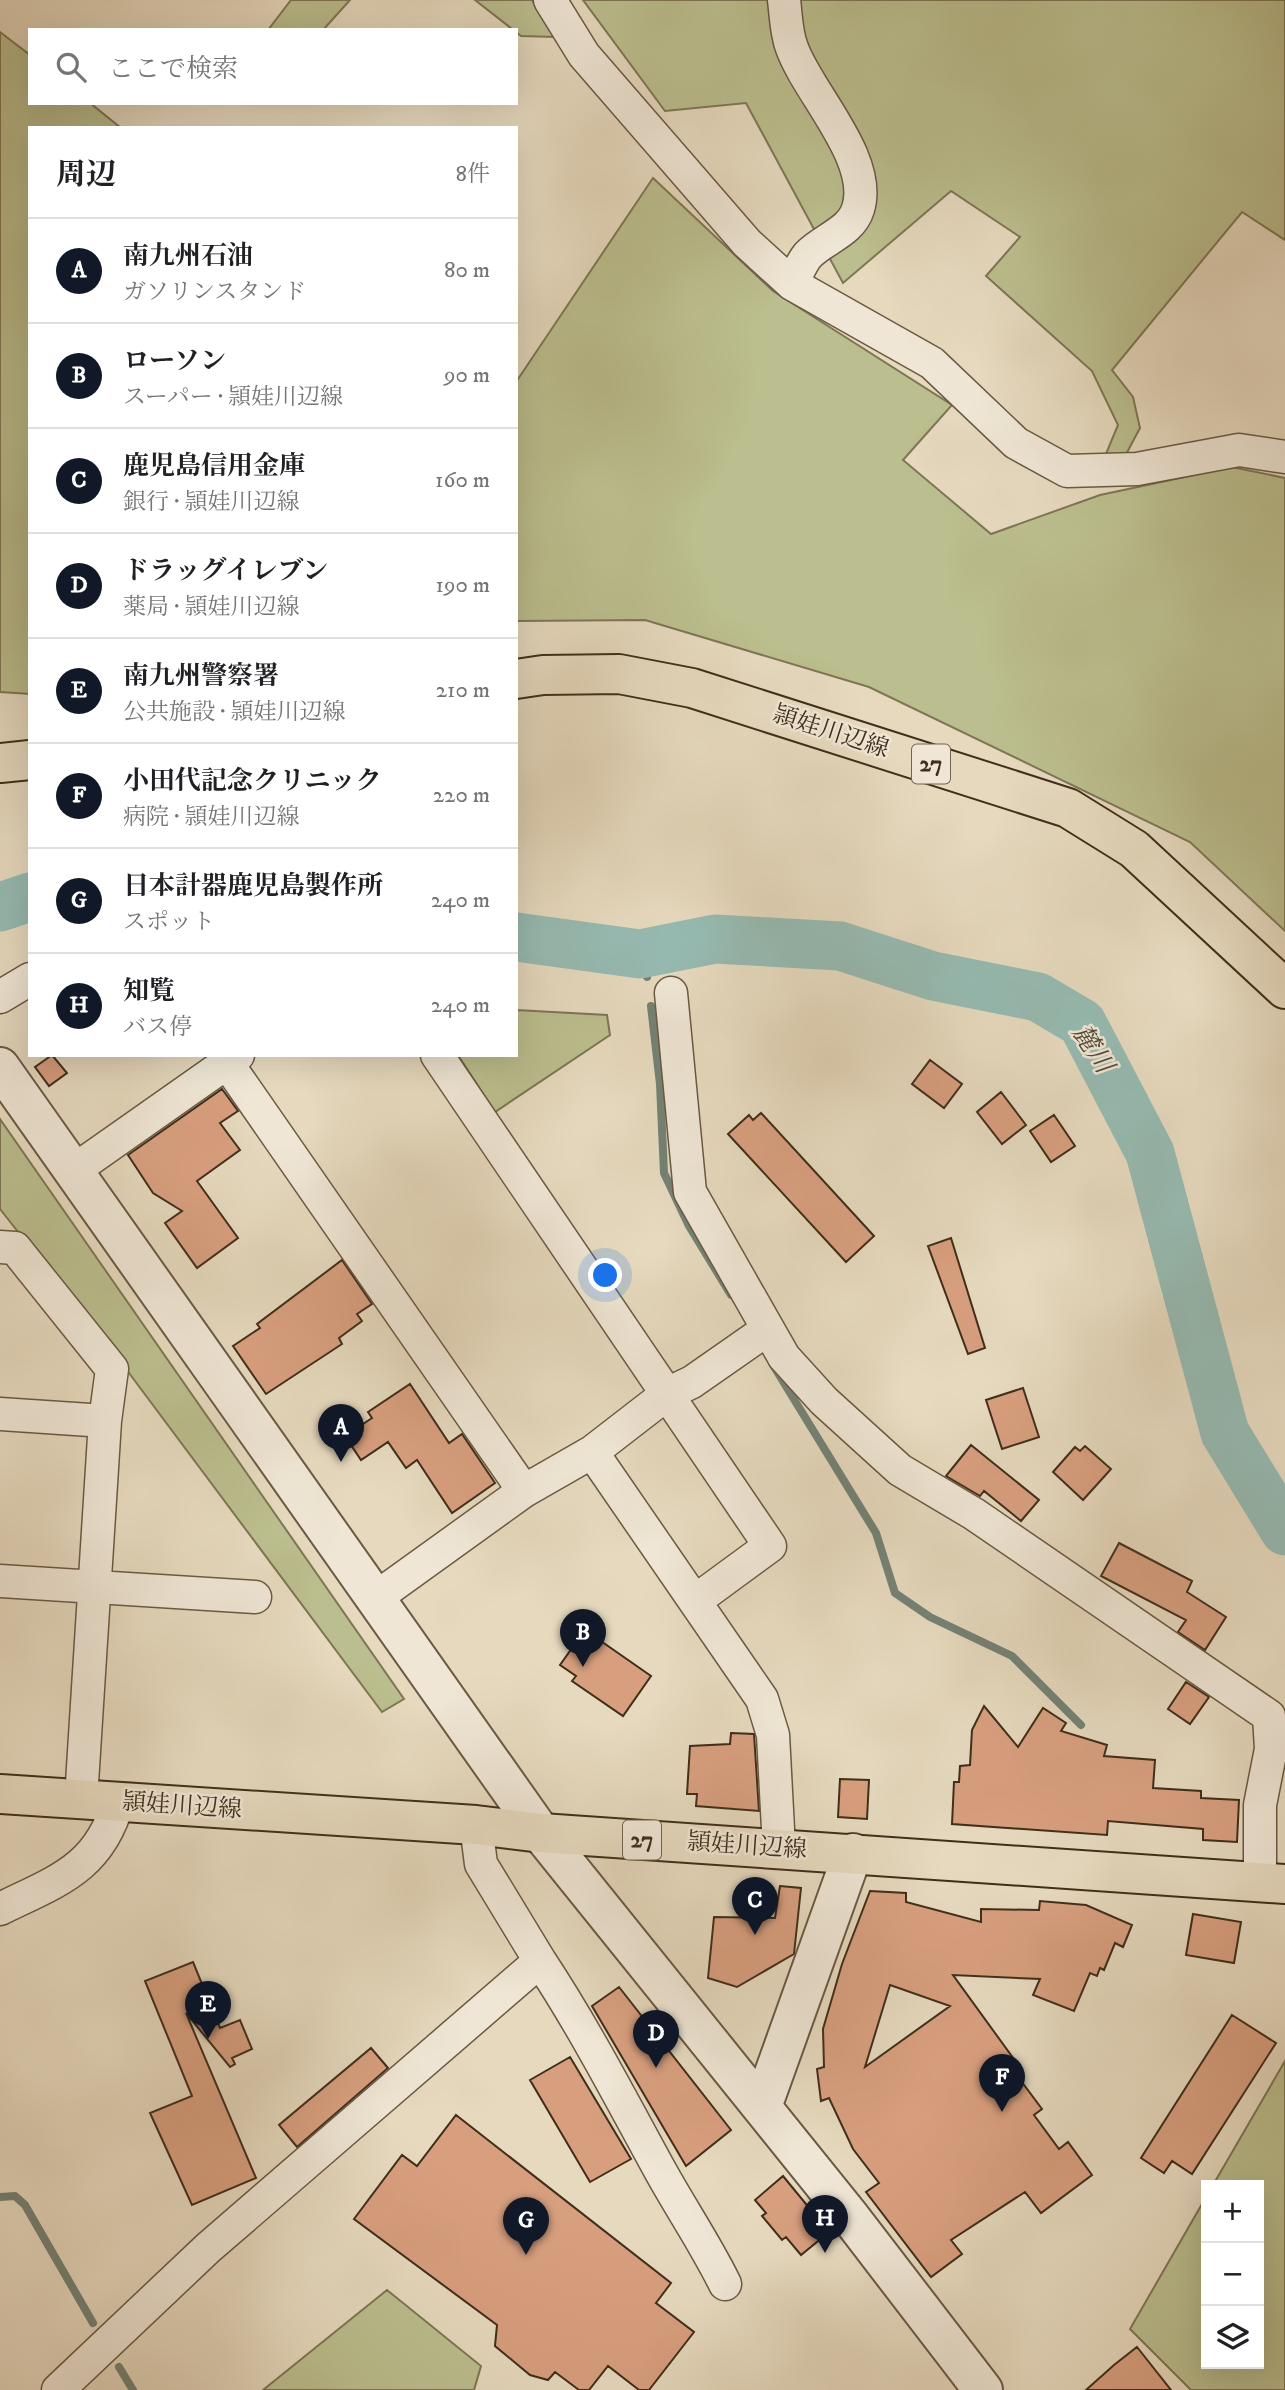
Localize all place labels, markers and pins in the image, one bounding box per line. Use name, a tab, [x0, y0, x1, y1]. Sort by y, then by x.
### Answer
pin: A	[318, 1404, 364, 1462]
pin: B	[560, 1609, 606, 1667]
pin: C	[732, 1877, 778, 1935]
pin: E	[185, 1981, 231, 2039]
pin: D	[633, 2010, 679, 2068]
pin: F	[979, 2054, 1025, 2112]
pin: H	[802, 2195, 848, 2253]
pin: G	[503, 2197, 549, 2255]

